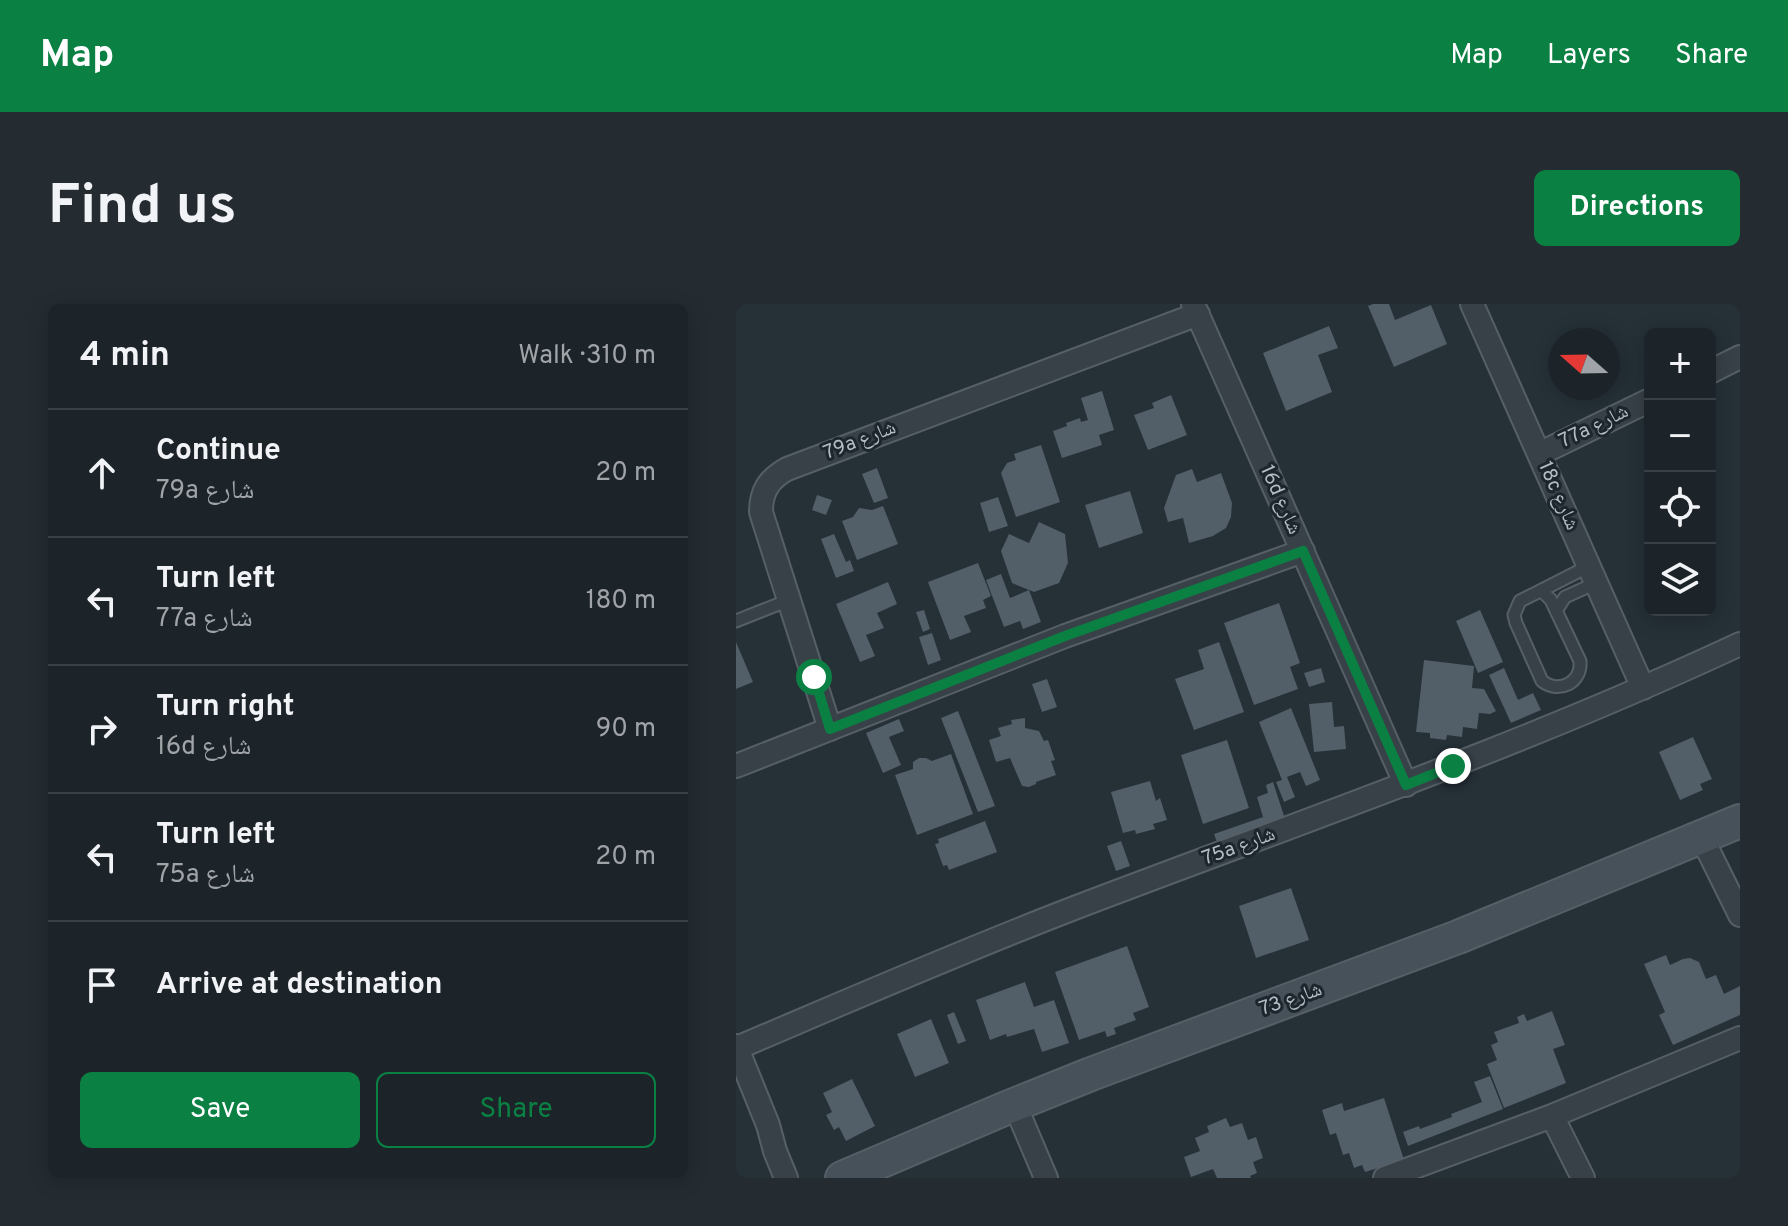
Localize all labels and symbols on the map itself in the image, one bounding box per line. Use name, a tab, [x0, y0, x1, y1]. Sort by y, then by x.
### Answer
north arrow	[1548, 328, 1620, 400]
street label: 77a شارع	[1555, 399, 1633, 455]
street label: 79a شارع	[820, 415, 900, 467]
street label: 18c شارع	[1531, 458, 1585, 534]
street label: 16d شارع	[1253, 461, 1307, 539]
route start	[796, 659, 832, 695]
route end	[1435, 748, 1471, 784]
street label: 75a شارع	[1199, 822, 1279, 872]
street label: شارع 73	[1256, 977, 1326, 1023]

